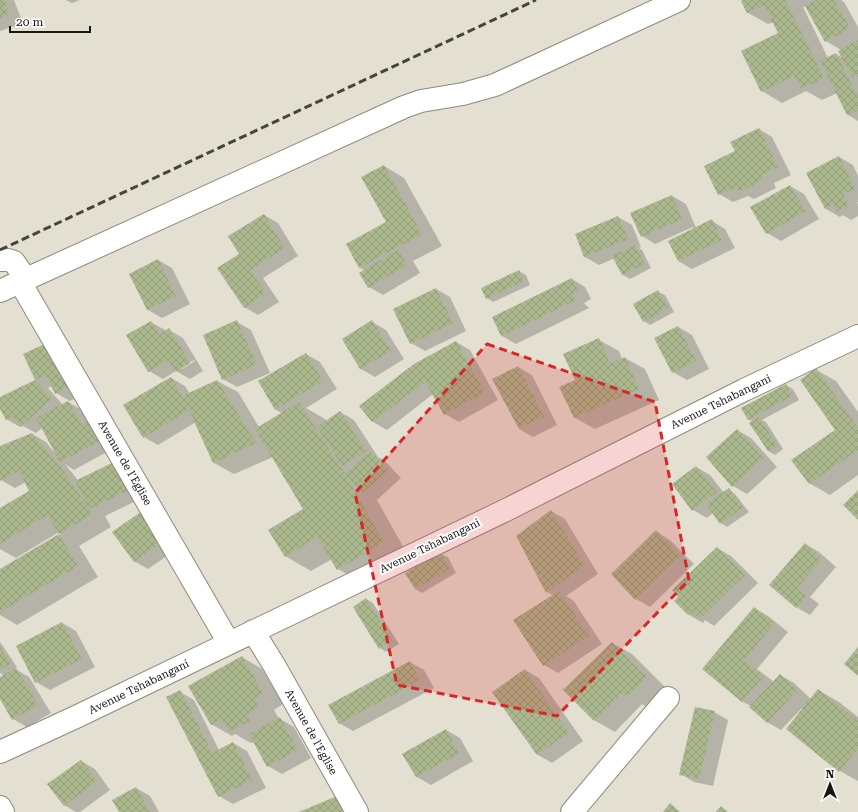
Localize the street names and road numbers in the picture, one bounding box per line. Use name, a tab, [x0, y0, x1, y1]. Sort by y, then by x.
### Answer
street label: Avenue Tshabangani	[669, 372, 774, 432]
street label: Avenue de l'Eglise	[95, 418, 155, 508]
street label: Avenue Tshabangani	[378, 516, 483, 576]
street label: Avenue Tshabangani	[87, 657, 192, 717]
street label: Avenue de l'Eglise	[282, 687, 340, 777]

